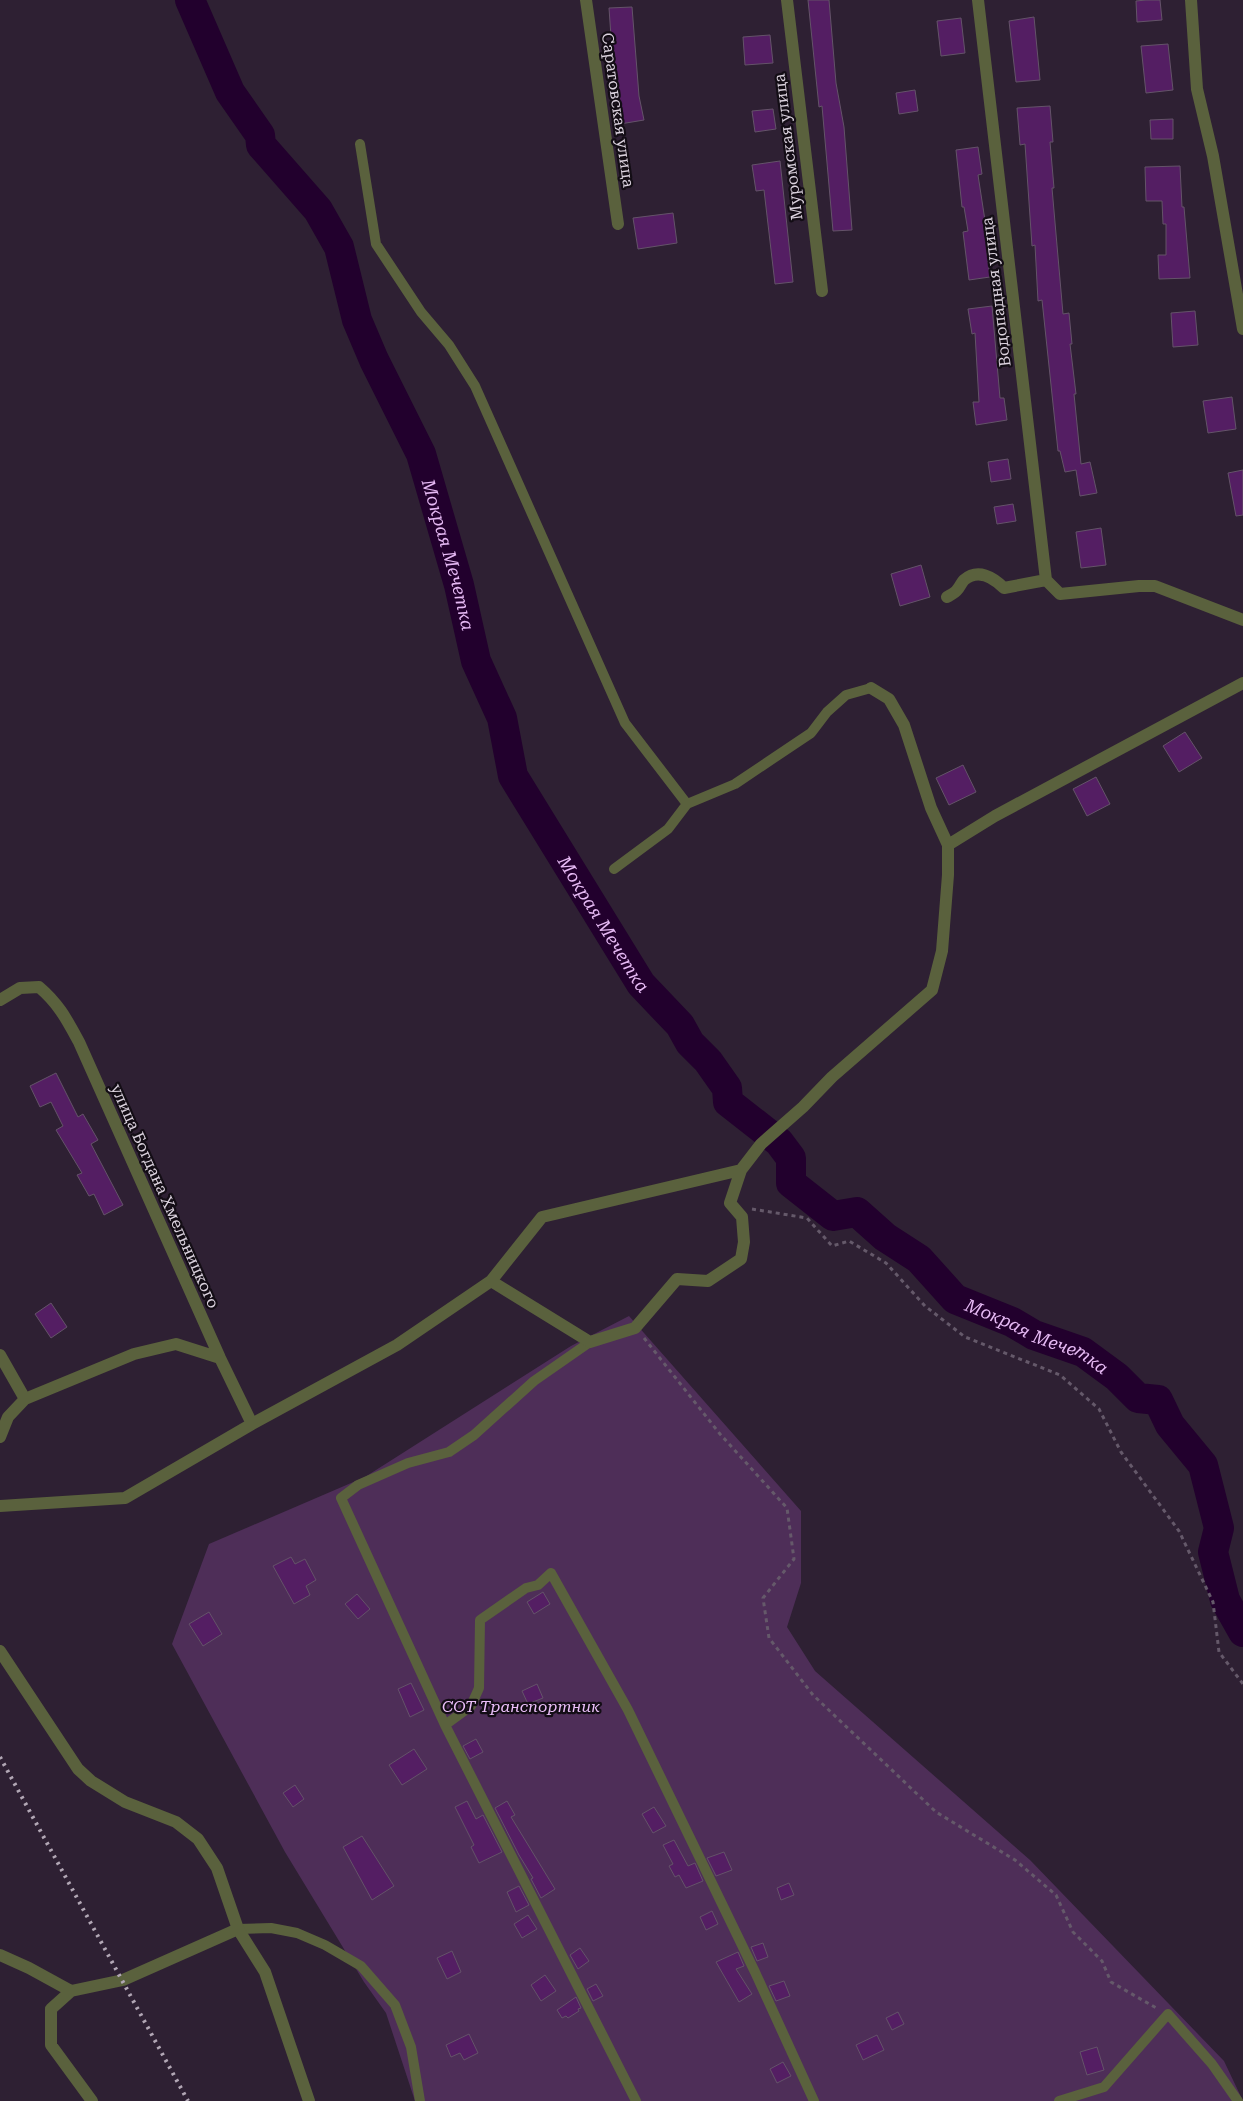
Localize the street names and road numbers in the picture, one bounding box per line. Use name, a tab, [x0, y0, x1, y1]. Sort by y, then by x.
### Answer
street label: Саратовская улица	[598, 31, 638, 189]
street label: Муромская улица	[770, 72, 806, 221]
street label: Водопадная улица	[977, 216, 1015, 368]
street label: улица Богдана Хмельницкого	[107, 1081, 223, 1311]

